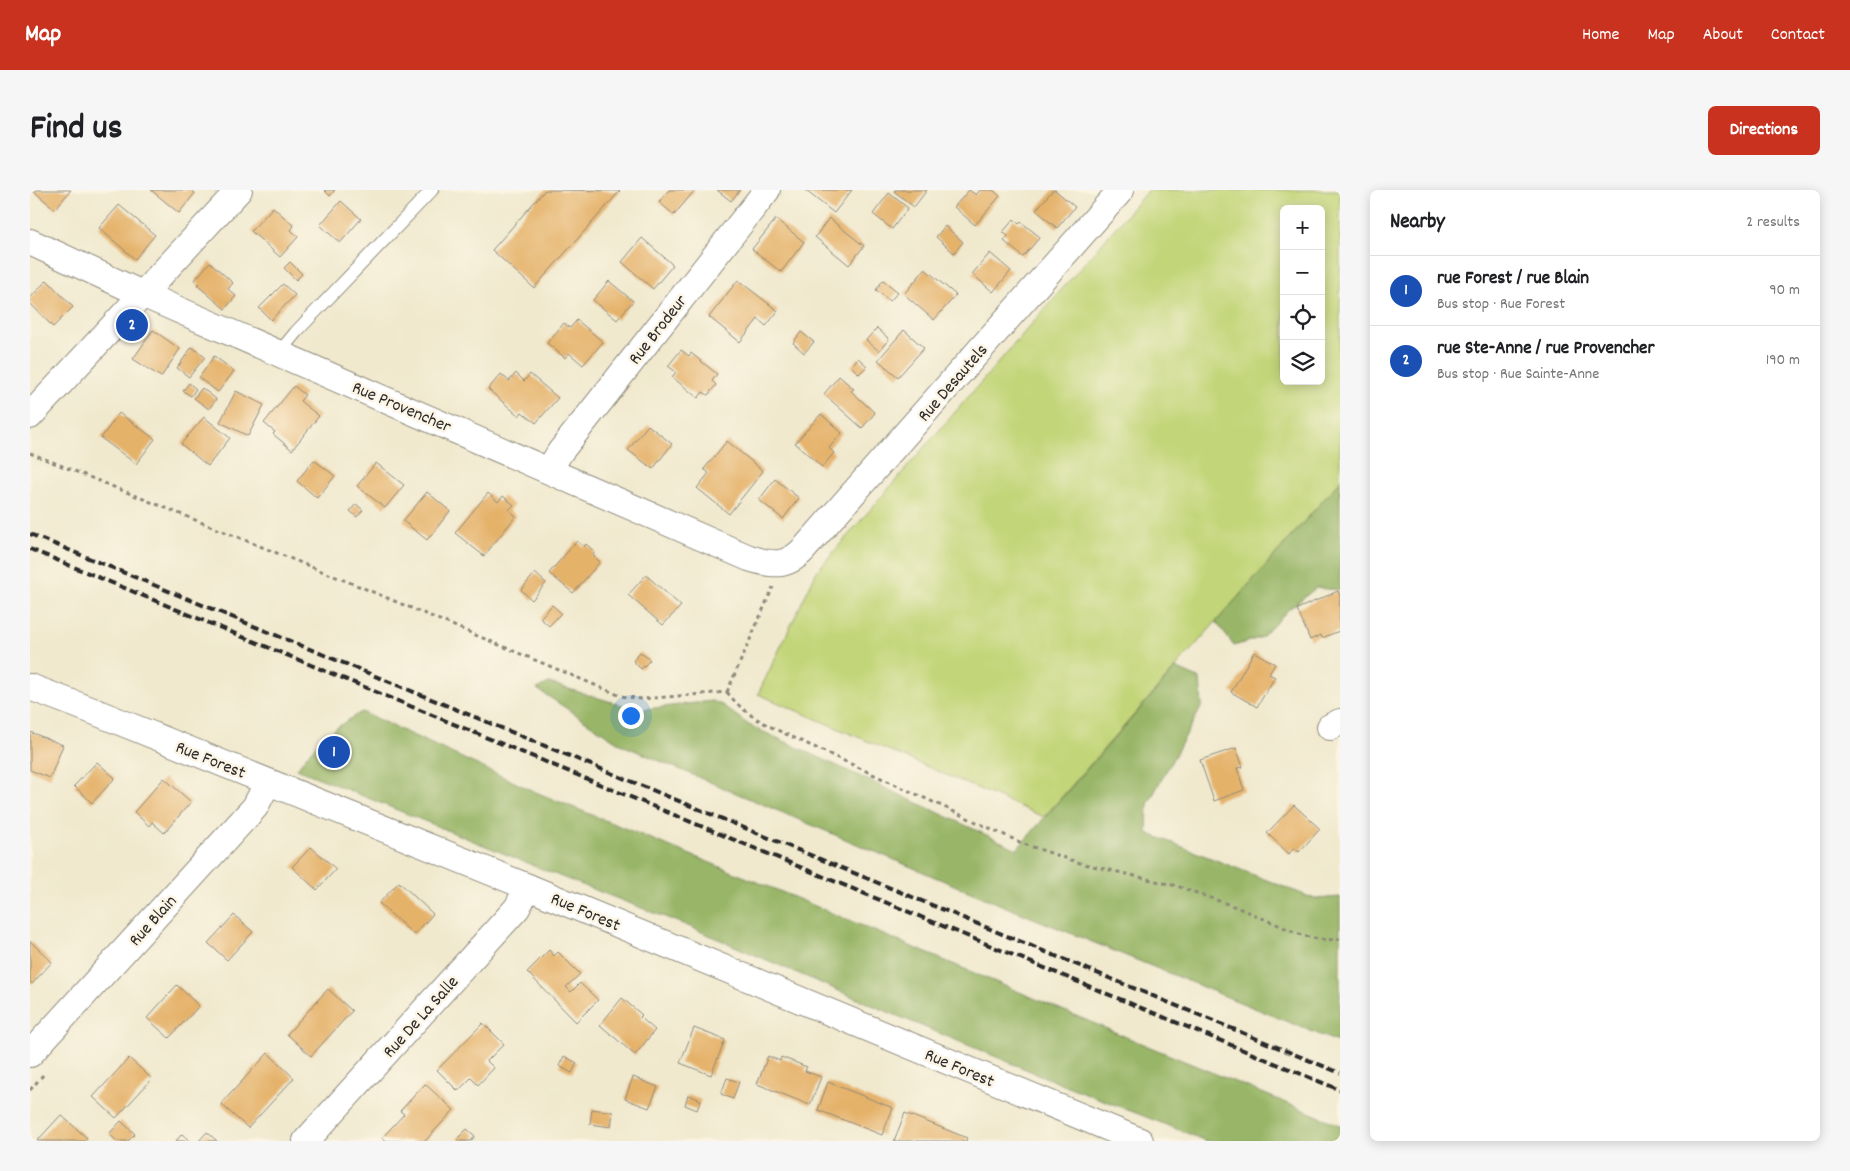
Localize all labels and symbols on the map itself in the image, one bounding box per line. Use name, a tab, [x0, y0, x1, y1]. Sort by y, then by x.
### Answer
street label: Rue Brodeur	[624, 290, 694, 371]
pin: 2	[116, 306, 148, 344]
street label: Rue Desautels	[913, 339, 995, 428]
street label: Rue Provencher	[348, 376, 455, 440]
your location	[618, 703, 644, 729]
pin: 1	[318, 733, 350, 771]
street label: Rue Forest	[171, 736, 249, 787]
street label: Rue Forest	[546, 887, 624, 939]
street label: Rue Blain	[124, 890, 184, 953]
street label: Rue De La Salle	[378, 971, 466, 1064]
street label: Rue Forest	[920, 1043, 998, 1095]

